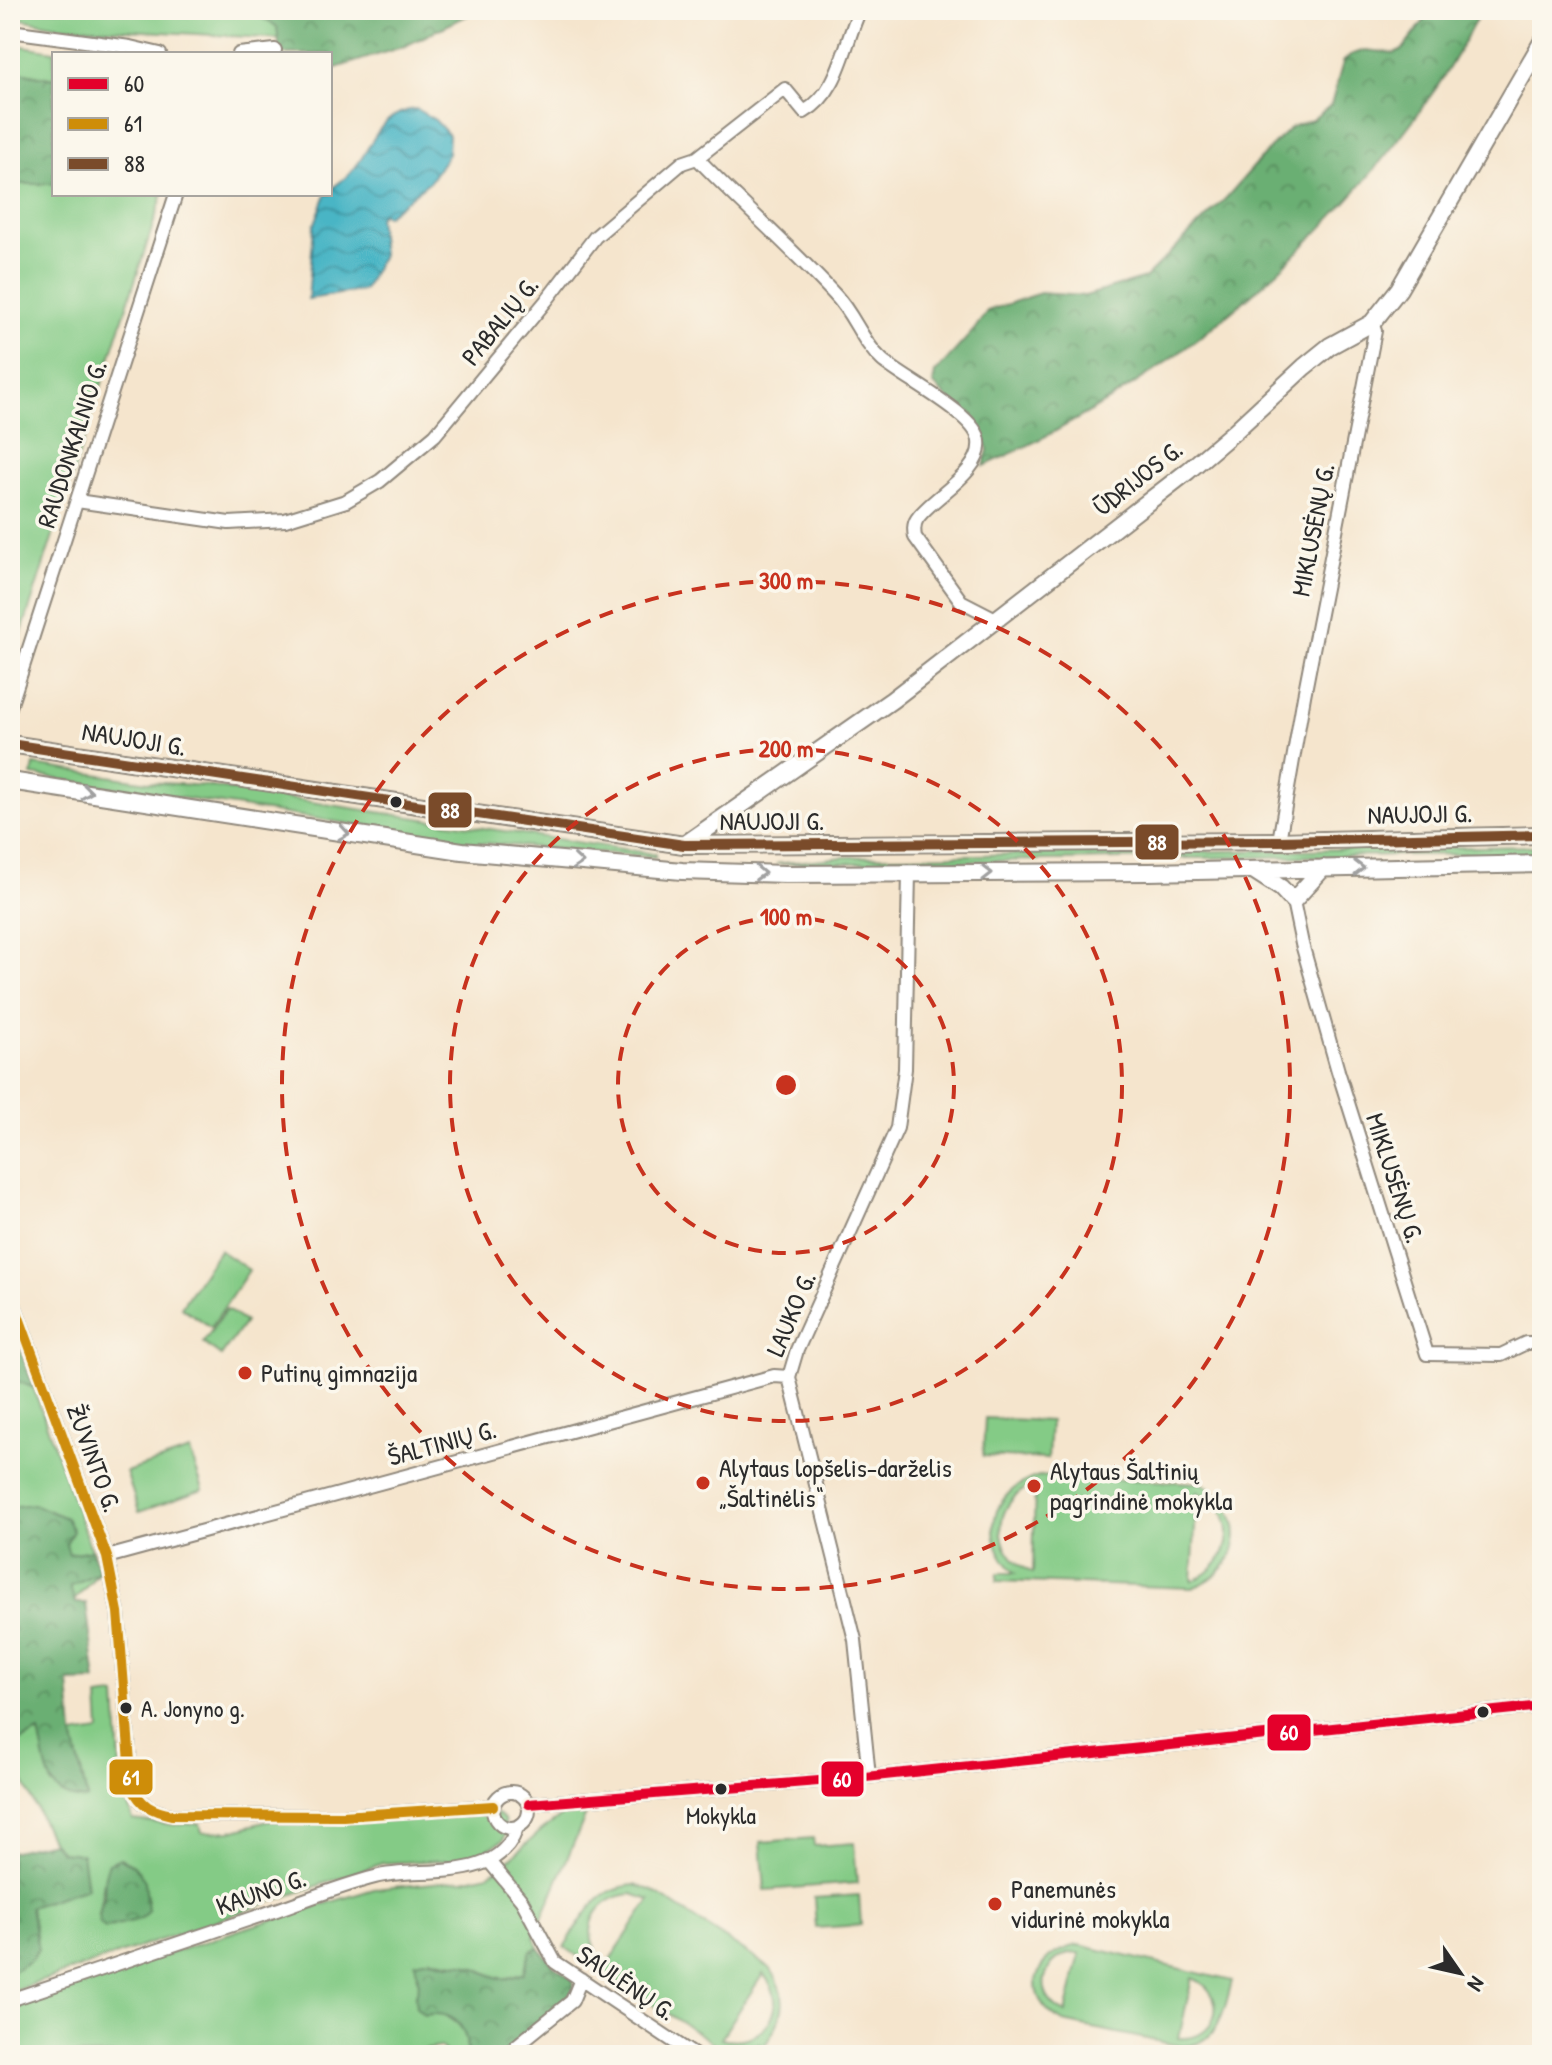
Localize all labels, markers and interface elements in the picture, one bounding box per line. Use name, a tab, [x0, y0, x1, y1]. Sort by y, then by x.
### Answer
legend	[52, 52, 332, 196]
text: 60	[124, 67, 144, 99]
text: 61	[124, 107, 142, 139]
text: 88	[124, 147, 145, 179]
street label: PABALIŲ G.	[453, 269, 546, 373]
street label: RAUDONKALNIO G.	[28, 356, 115, 532]
street label: ŪDRIJOS G.	[1086, 432, 1190, 524]
street label: MIKLUSĖNŲ G.	[1282, 460, 1343, 599]
text: 300 m	[759, 564, 813, 596]
street label: NAUJOJI G.	[80, 713, 188, 764]
text: 200 m	[759, 732, 813, 764]
one-way arrow	[80, 783, 94, 800]
line badge: 88	[427, 791, 473, 829]
unlabelled marker	[388, 794, 404, 810]
text: 88	[440, 795, 460, 825]
street label: NAUJOJI G.	[1367, 795, 1473, 832]
street label: NAUJOJI G.	[720, 803, 824, 838]
line badge: 88	[1134, 823, 1180, 861]
one-way arrow	[337, 824, 351, 841]
text: 88	[1147, 827, 1167, 857]
one-way arrow	[572, 854, 585, 871]
one-way arrow	[1353, 859, 1366, 876]
one-way arrow	[981, 864, 994, 882]
one-way arrow	[754, 865, 767, 882]
text: 100 m	[760, 900, 812, 932]
centre of rings	[772, 1071, 800, 1099]
street label: MIKLUSĖNŲ G.	[1358, 1108, 1433, 1247]
street label: LAUKO G.	[757, 1266, 824, 1361]
place label: Putinų gimnazija	[261, 1355, 417, 1390]
marker: Putinų gimnazija	[236, 1364, 254, 1382]
street label: ŽUVINTO G.	[59, 1399, 130, 1517]
street label: ŠALTINIŲ G.	[384, 1411, 500, 1474]
place label: Alytaus lopšelis-darželis „Šaltinėlis“	[719, 1450, 952, 1515]
place label: Alytaus Šaltinių pagrindinė mokykla	[1050, 1453, 1232, 1518]
marker: Alytaus lopšelis-darželis „Šaltinėlis“	[694, 1474, 712, 1492]
marker: Alytaus Šaltinių pagrindinė mokykla	[1025, 1477, 1043, 1495]
place label: A. Jonyno g.	[141, 1692, 245, 1724]
marker: A. Jonyno g.	[118, 1700, 134, 1716]
unlabelled marker	[1475, 1704, 1491, 1720]
line badge: 60	[1266, 1713, 1312, 1752]
text: 60	[1280, 1717, 1298, 1747]
line badge: 61	[108, 1758, 154, 1796]
line badge: 60	[820, 1760, 865, 1798]
text: 61	[123, 1762, 139, 1792]
text: 60	[833, 1764, 851, 1794]
marker: Mokykla	[713, 1781, 729, 1797]
place label: Mokykla	[686, 1799, 756, 1831]
street label: KAUNO G.	[211, 1860, 310, 1923]
place label: Panemunės vidurinė mokykla	[1011, 1871, 1170, 1936]
marker: Panemunės vidurinė mokykla	[986, 1895, 1004, 1913]
north arrow	[1420, 1933, 1500, 2013]
street label: SAULĖNŲ G.	[570, 1937, 683, 2028]
text: N	[1461, 1971, 1492, 1998]

